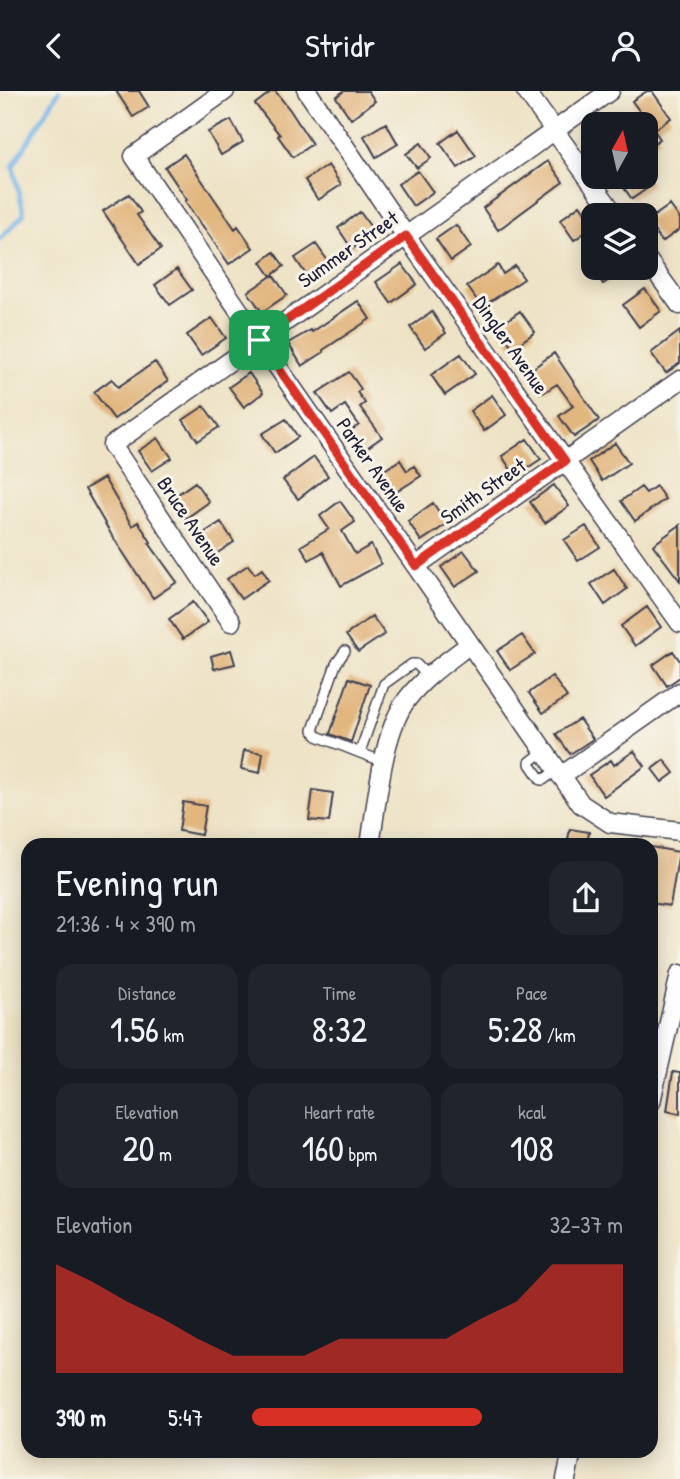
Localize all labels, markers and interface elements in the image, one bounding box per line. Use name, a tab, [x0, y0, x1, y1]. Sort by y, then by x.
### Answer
text: Stridr	[305, 24, 375, 67]
icon: back	[35, 27, 73, 65]
icon: person	[607, 27, 645, 65]
north arrow	[581, 112, 658, 189]
map controls	[581, 112, 658, 280]
street label: Summer Street	[292, 203, 405, 294]
button: layers	[581, 203, 658, 280]
street label: Dingler Avenue	[467, 290, 555, 400]
pin	[229, 310, 289, 370]
icon: arrive	[240, 321, 278, 359]
street label: Parker Avenue	[330, 412, 416, 518]
street label: Smith Street	[434, 450, 532, 531]
street label: Bruce Avenue	[151, 471, 231, 571]
text: Evening run	[56, 856, 219, 908]
button: share	[549, 861, 623, 935]
text: 21:36 · 4 × 390 m	[56, 908, 196, 939]
text: Distance	[118, 980, 176, 1006]
text: Time	[323, 980, 356, 1006]
text: Pace	[516, 980, 548, 1006]
text: 1.56	[110, 1006, 159, 1053]
text: 8:32	[312, 1006, 367, 1053]
text: 5:28	[488, 1006, 542, 1053]
text: km	[159, 1022, 184, 1048]
text: /km	[542, 1022, 576, 1048]
text: Elevation	[116, 1099, 179, 1125]
text: Heart rate	[304, 1099, 375, 1125]
text: kcal	[518, 1099, 546, 1125]
text: 20	[122, 1125, 155, 1172]
text: 160	[302, 1125, 344, 1172]
text: 108	[510, 1125, 554, 1172]
text: m	[155, 1141, 172, 1167]
text: bpm	[344, 1141, 377, 1167]
text: Elevation	[56, 1209, 132, 1240]
text: 32–37 m	[550, 1209, 623, 1240]
text: 390 m	[56, 1402, 106, 1433]
text: 5:47	[168, 1402, 203, 1433]

